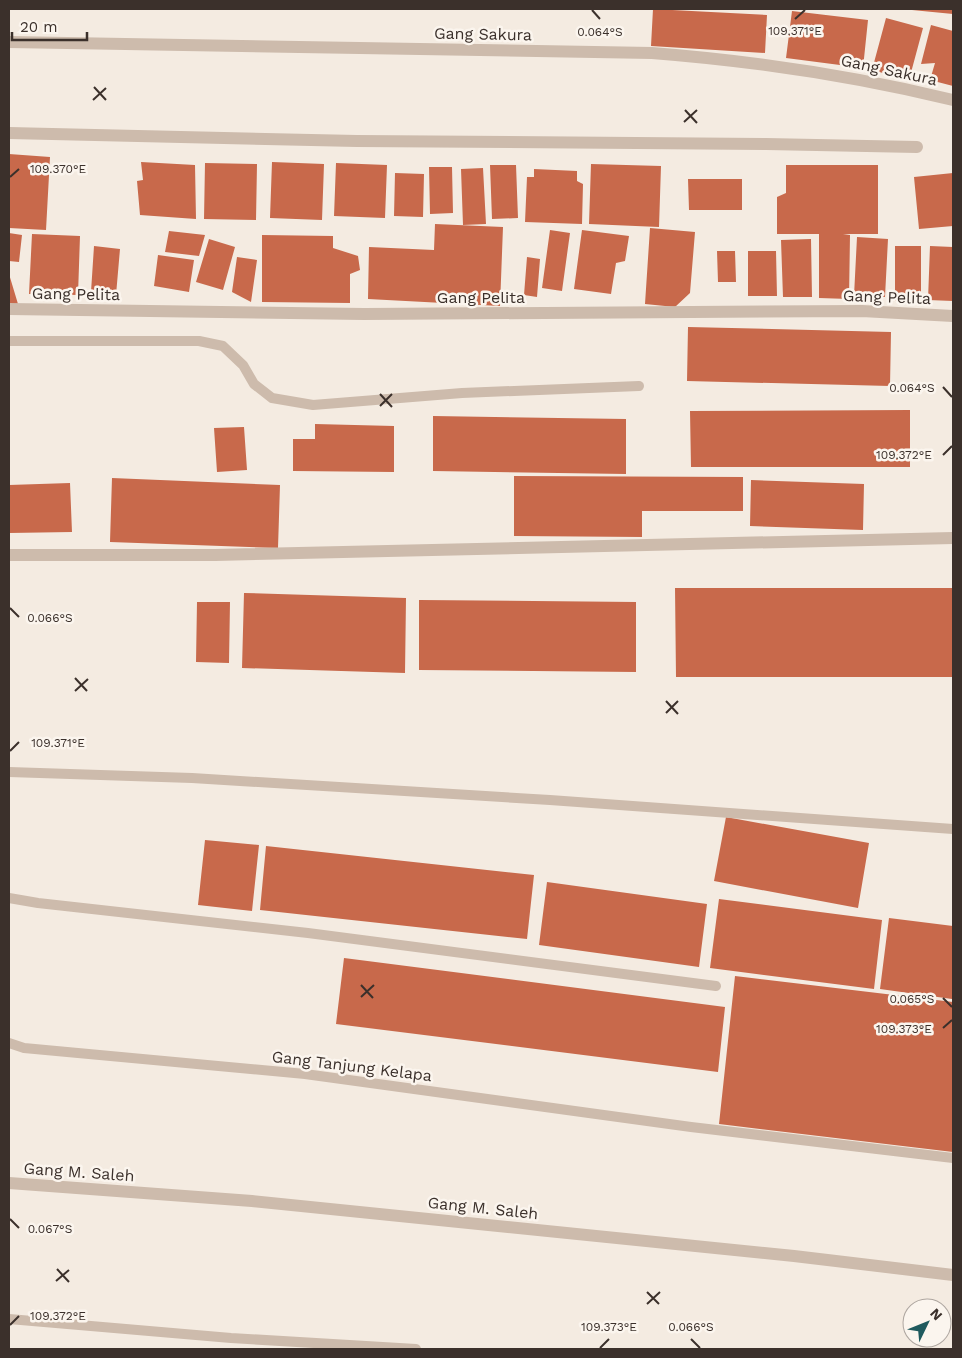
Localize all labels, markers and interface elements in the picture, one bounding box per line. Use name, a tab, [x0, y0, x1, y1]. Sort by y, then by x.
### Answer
scale bar	[12, 10, 88, 42]
text: 20 m	[20, 18, 58, 36]
street label: Gang Sakura	[434, 24, 532, 44]
text: 109.371°E	[768, 24, 822, 38]
text: 0.064°S	[577, 25, 623, 39]
street label: Gang Sakura	[839, 51, 939, 89]
text: 109.370°E	[30, 162, 86, 176]
street label: Gang Pelita	[32, 284, 120, 304]
street label: Gang Pelita	[843, 286, 931, 308]
street label: Gang Pelita	[437, 288, 525, 307]
text: 0.064°S	[889, 381, 935, 395]
text: 109.372°E	[876, 448, 932, 462]
text: 0.066°S	[27, 611, 73, 625]
text: 109.371°E	[31, 736, 85, 750]
text: 0.065°S	[889, 992, 935, 1006]
text: 109.373°E	[876, 1022, 932, 1036]
street label: Gang Tanjung Kelapa	[271, 1047, 433, 1085]
street label: Gang M. Saleh	[23, 1159, 135, 1185]
street label: Gang M. Saleh	[427, 1193, 539, 1223]
text: 0.067°S	[28, 1222, 72, 1236]
north arrow	[902, 1298, 952, 1348]
text: N	[927, 1305, 946, 1323]
text: 109.372°E	[30, 1309, 86, 1323]
text: 109.373°E	[581, 1320, 637, 1334]
text: 0.066°S	[668, 1320, 714, 1334]

